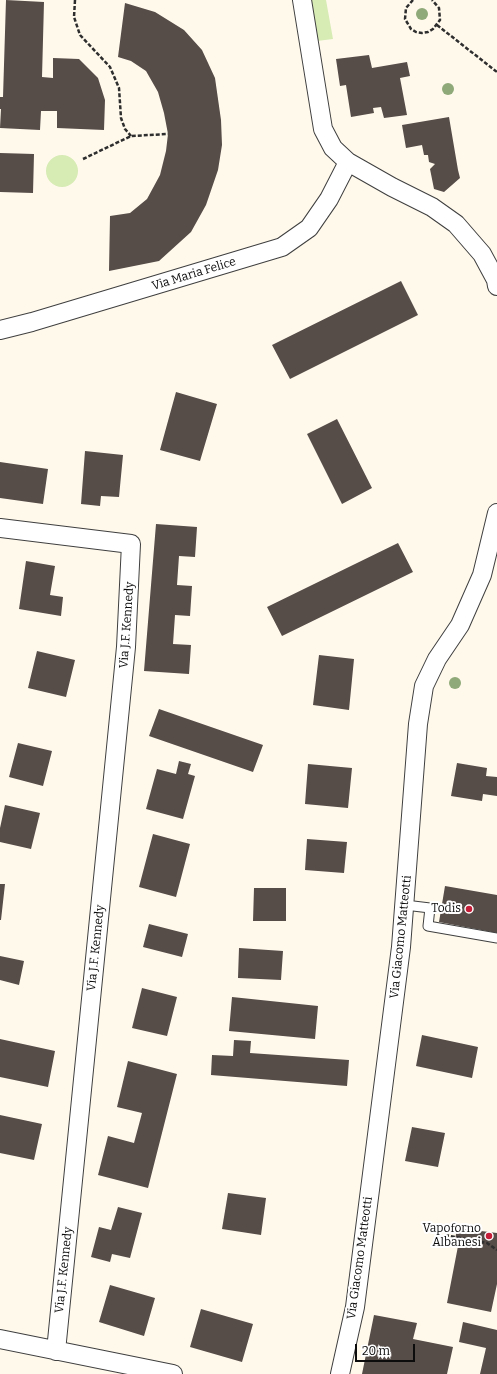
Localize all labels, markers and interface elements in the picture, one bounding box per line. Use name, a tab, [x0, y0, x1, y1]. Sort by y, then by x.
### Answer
street label: Via Maria Felice	[150, 254, 238, 294]
street label: Via J.F. Kennedy	[117, 581, 137, 669]
street label: Via Giacomo Matteotti	[387, 875, 415, 999]
place label: Todis	[431, 902, 461, 916]
street label: Via J.F. Kennedy	[84, 904, 108, 992]
marker: Todis	[464, 904, 474, 914]
street label: Via Giacomo Matteotti	[344, 1196, 376, 1320]
place label: Vapoforno Albanesi	[422, 1222, 481, 1250]
street label: Via J.F. Kennedy	[52, 1226, 76, 1314]
marker: Vapoforno Albanesi	[484, 1231, 494, 1241]
scale bar	[357, 1336, 417, 1362]
text: 20 m	[362, 1344, 390, 1358]

